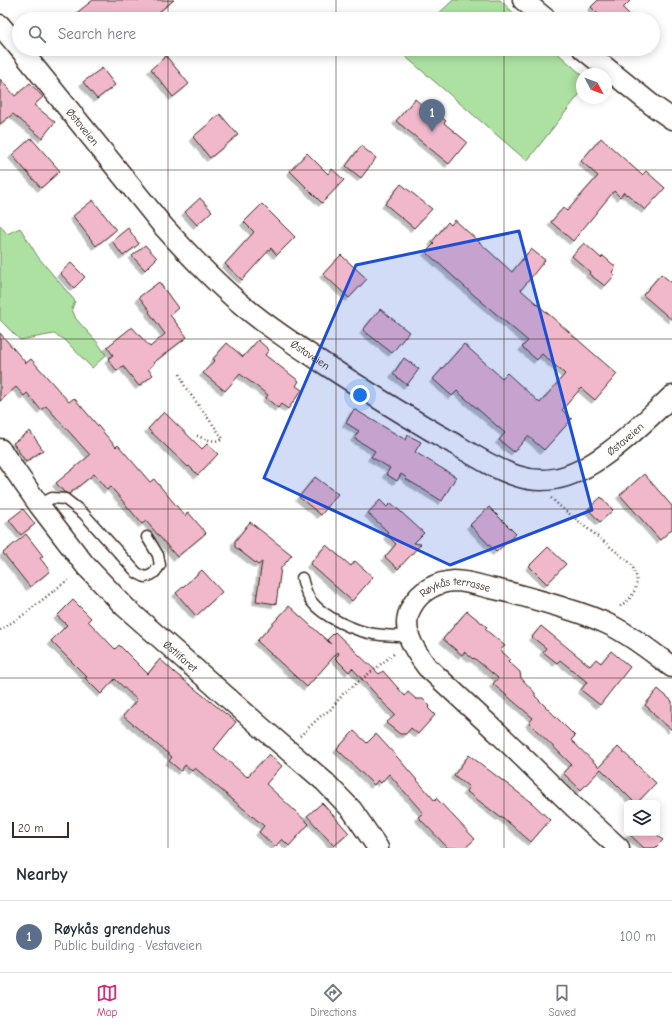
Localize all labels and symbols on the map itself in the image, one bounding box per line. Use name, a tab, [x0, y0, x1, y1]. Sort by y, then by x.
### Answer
north arrow	[576, 68, 612, 104]
pin: 1	[419, 99, 445, 132]
street label: Østaveien	[64, 106, 102, 148]
street label: Østaveien	[288, 337, 332, 372]
your location	[350, 385, 370, 405]
street label: Østaveien	[604, 420, 646, 458]
street label: Røykås terrasse	[417, 574, 492, 600]
street label: Østlifaret	[161, 638, 201, 675]
scale bar	[12, 820, 69, 839]

